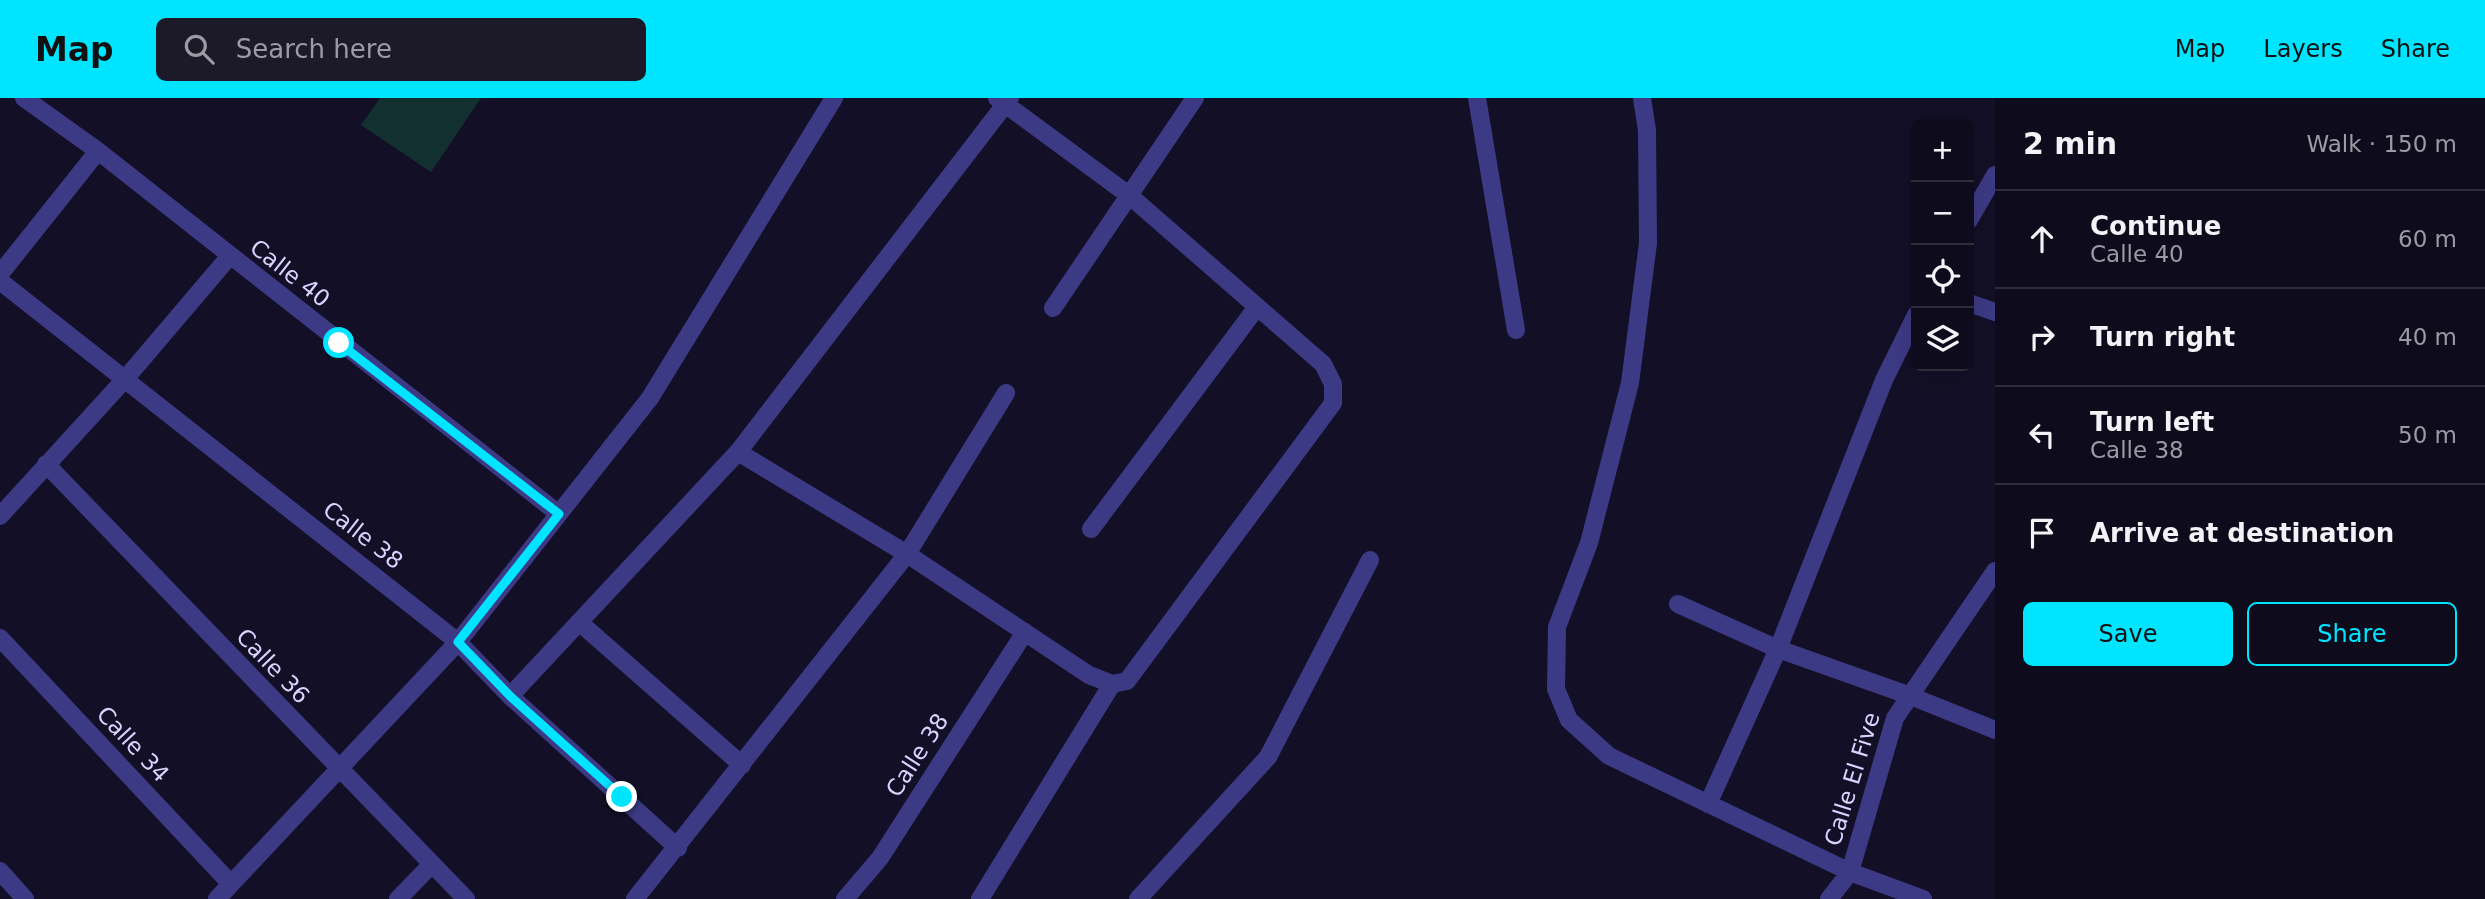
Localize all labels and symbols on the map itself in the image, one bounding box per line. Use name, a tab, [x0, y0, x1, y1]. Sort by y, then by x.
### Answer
street label: Calle 40	[245, 234, 335, 312]
route start	[323, 327, 354, 358]
street label: Calle 38	[318, 496, 408, 574]
street label: Calle 36	[231, 623, 315, 709]
street label: Calle 34	[92, 701, 174, 787]
street label: Calle 38	[881, 709, 953, 801]
street label: Calle El Five	[1819, 709, 1885, 849]
route end	[606, 781, 637, 812]

